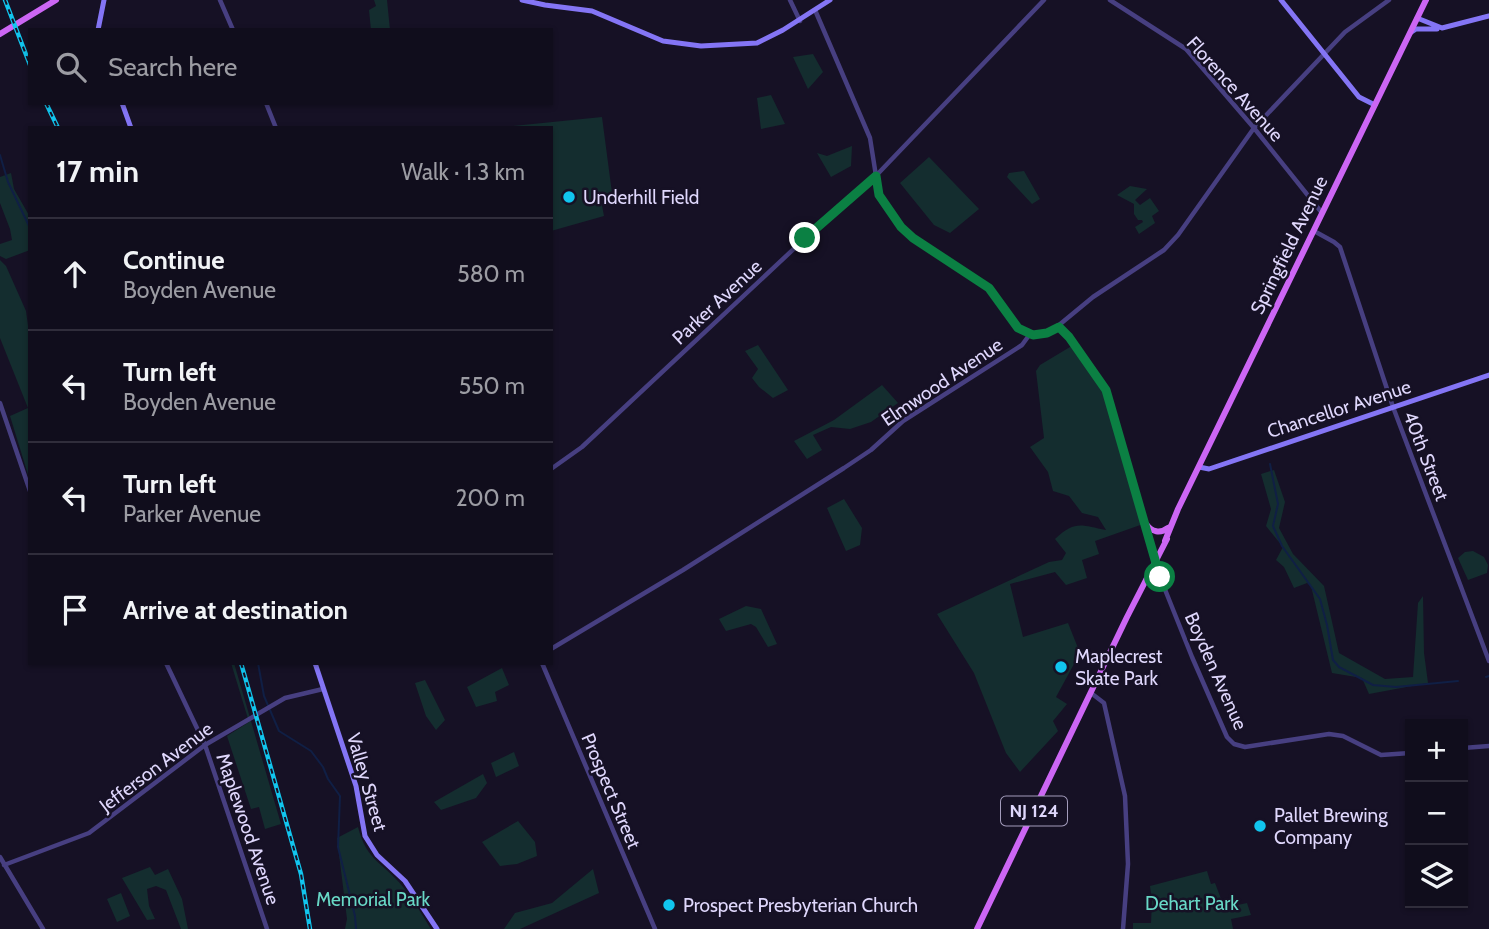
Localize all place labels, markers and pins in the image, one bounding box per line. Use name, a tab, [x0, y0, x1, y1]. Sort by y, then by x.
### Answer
place label: Underhill Field	[583, 186, 699, 209]
marker: Underhill Field	[561, 189, 577, 205]
place label: Maplecrest Skate Park	[1075, 645, 1163, 690]
marker: Maplecrest Skate Park	[1053, 659, 1069, 675]
place label: Pallet Brewing Company	[1274, 804, 1388, 849]
marker: Pallet Brewing Company	[1252, 818, 1268, 834]
place label: Prospect Presbyterian Church	[683, 894, 918, 917]
marker: Prospect Presbyterian Church	[661, 897, 677, 913]

